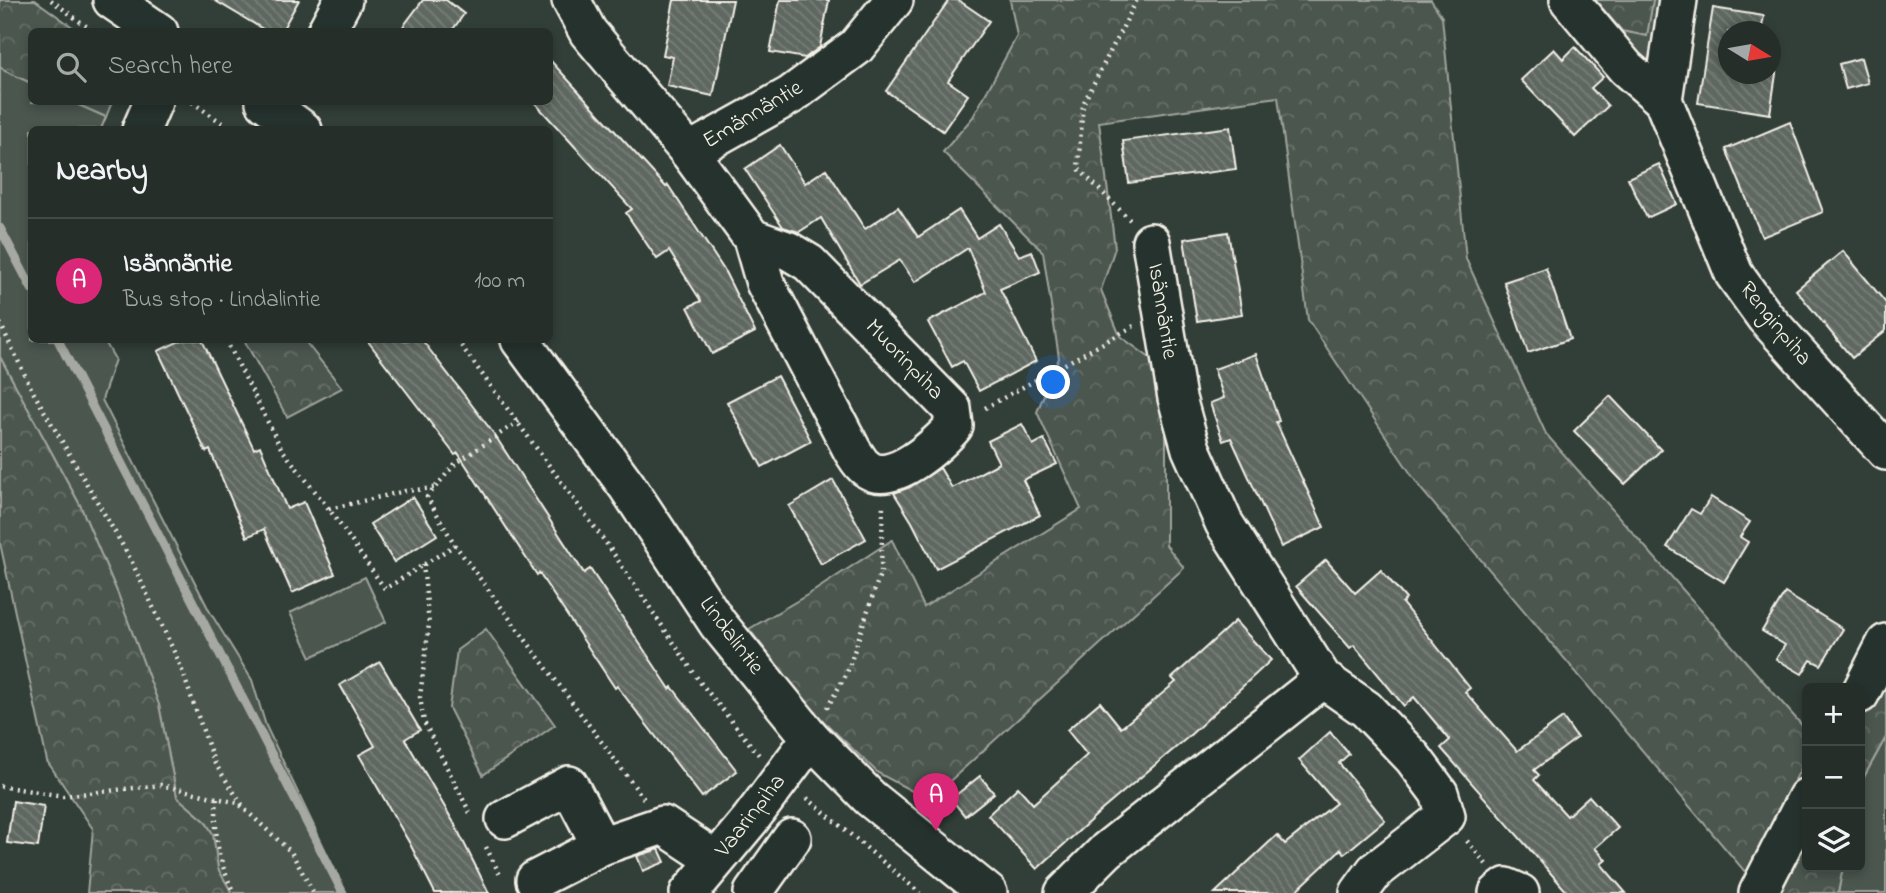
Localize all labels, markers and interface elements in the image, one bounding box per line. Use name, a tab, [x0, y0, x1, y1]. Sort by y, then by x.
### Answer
north arrow	[1718, 21, 1781, 84]
search box	[28, 28, 553, 105]
icon: search	[52, 48, 90, 86]
text: Search here	[108, 48, 233, 86]
street label: Emännäntie	[697, 72, 810, 158]
text: Nearby	[56, 150, 148, 194]
text: Isännäntie	[123, 246, 232, 284]
street label: Isännäntie	[1138, 261, 1186, 362]
text: A	[72, 265, 86, 298]
text: 100 m	[474, 265, 525, 298]
street label: Renginpiha	[1730, 275, 1819, 374]
text: Bus stop · Lindalintie	[123, 284, 320, 317]
street label: Muorinpiha	[857, 312, 951, 408]
your location	[1036, 365, 1070, 399]
street label: Lindalintie	[690, 590, 772, 683]
map controls	[1802, 683, 1865, 872]
button: +	[1802, 683, 1865, 746]
button: −	[1802, 746, 1865, 809]
street label: Vaarinpiha	[707, 767, 794, 866]
pin: A	[913, 773, 959, 831]
button: layers	[1802, 809, 1865, 872]

